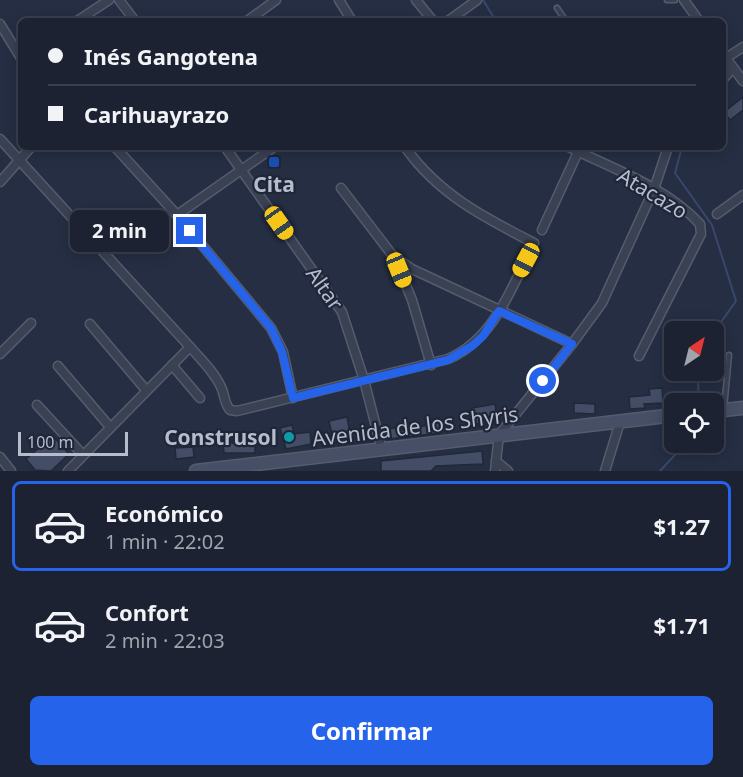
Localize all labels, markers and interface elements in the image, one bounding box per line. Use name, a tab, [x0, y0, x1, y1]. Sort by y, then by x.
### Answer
text: Inés Gangotena	[84, 41, 258, 71]
text: Carihuayrazo	[84, 99, 229, 129]
marker: Cita	[267, 155, 281, 169]
street label: Atacazo	[613, 161, 693, 225]
place label: Cita	[253, 170, 295, 198]
car	[261, 203, 297, 243]
callout: 2 min	[70, 210, 169, 252]
text: 2 min	[92, 217, 147, 244]
route end	[176, 217, 203, 244]
car	[510, 240, 542, 280]
car	[384, 250, 414, 290]
street label: Altar	[300, 261, 350, 315]
north arrow	[664, 321, 724, 381]
map controls	[664, 321, 724, 453]
route start	[529, 367, 556, 394]
button: locate	[664, 393, 724, 453]
street label: Avenida de los Shyris	[310, 399, 520, 453]
place label: Construsol	[164, 423, 277, 451]
scale bar	[18, 429, 128, 456]
marker: Construsol	[282, 430, 296, 444]
text: 100 m	[27, 431, 74, 453]
text: Económico	[105, 498, 224, 528]
icon: car	[33, 499, 87, 553]
text: $1.27	[653, 511, 710, 541]
text: 1 min · 22:02	[105, 528, 225, 555]
text: Confort	[105, 597, 189, 627]
icon: car	[33, 598, 87, 652]
text: $1.71	[653, 610, 710, 640]
text: 2 min · 22:03	[105, 627, 225, 654]
button: Confirmar	[30, 696, 713, 765]

